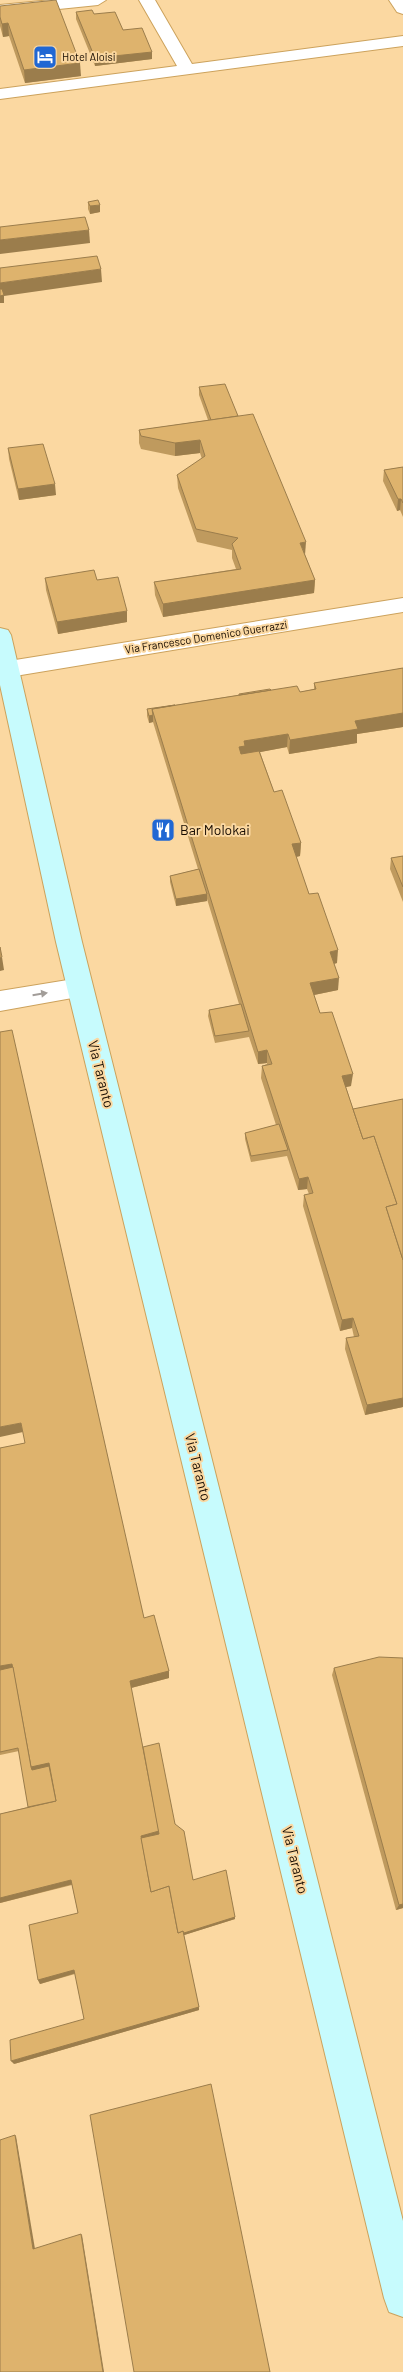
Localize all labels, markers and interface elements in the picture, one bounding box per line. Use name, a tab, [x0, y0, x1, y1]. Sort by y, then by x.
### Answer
hotel icon: Hotel Aloisi	[32, 44, 58, 70]
place label: Hotel Aloisi	[62, 50, 116, 63]
street label: Via Francesco Domenico Guerrazzi	[124, 617, 288, 656]
restaurant icon: Bar Molokai	[150, 817, 176, 843]
place label: Bar Molokai	[180, 821, 250, 838]
one-way arrow	[32, 990, 48, 998]
street label: Via Taranto	[85, 1038, 118, 1109]
street label: Via Taranto	[182, 1431, 215, 1502]
street label: Via Taranto	[279, 1824, 312, 1895]

